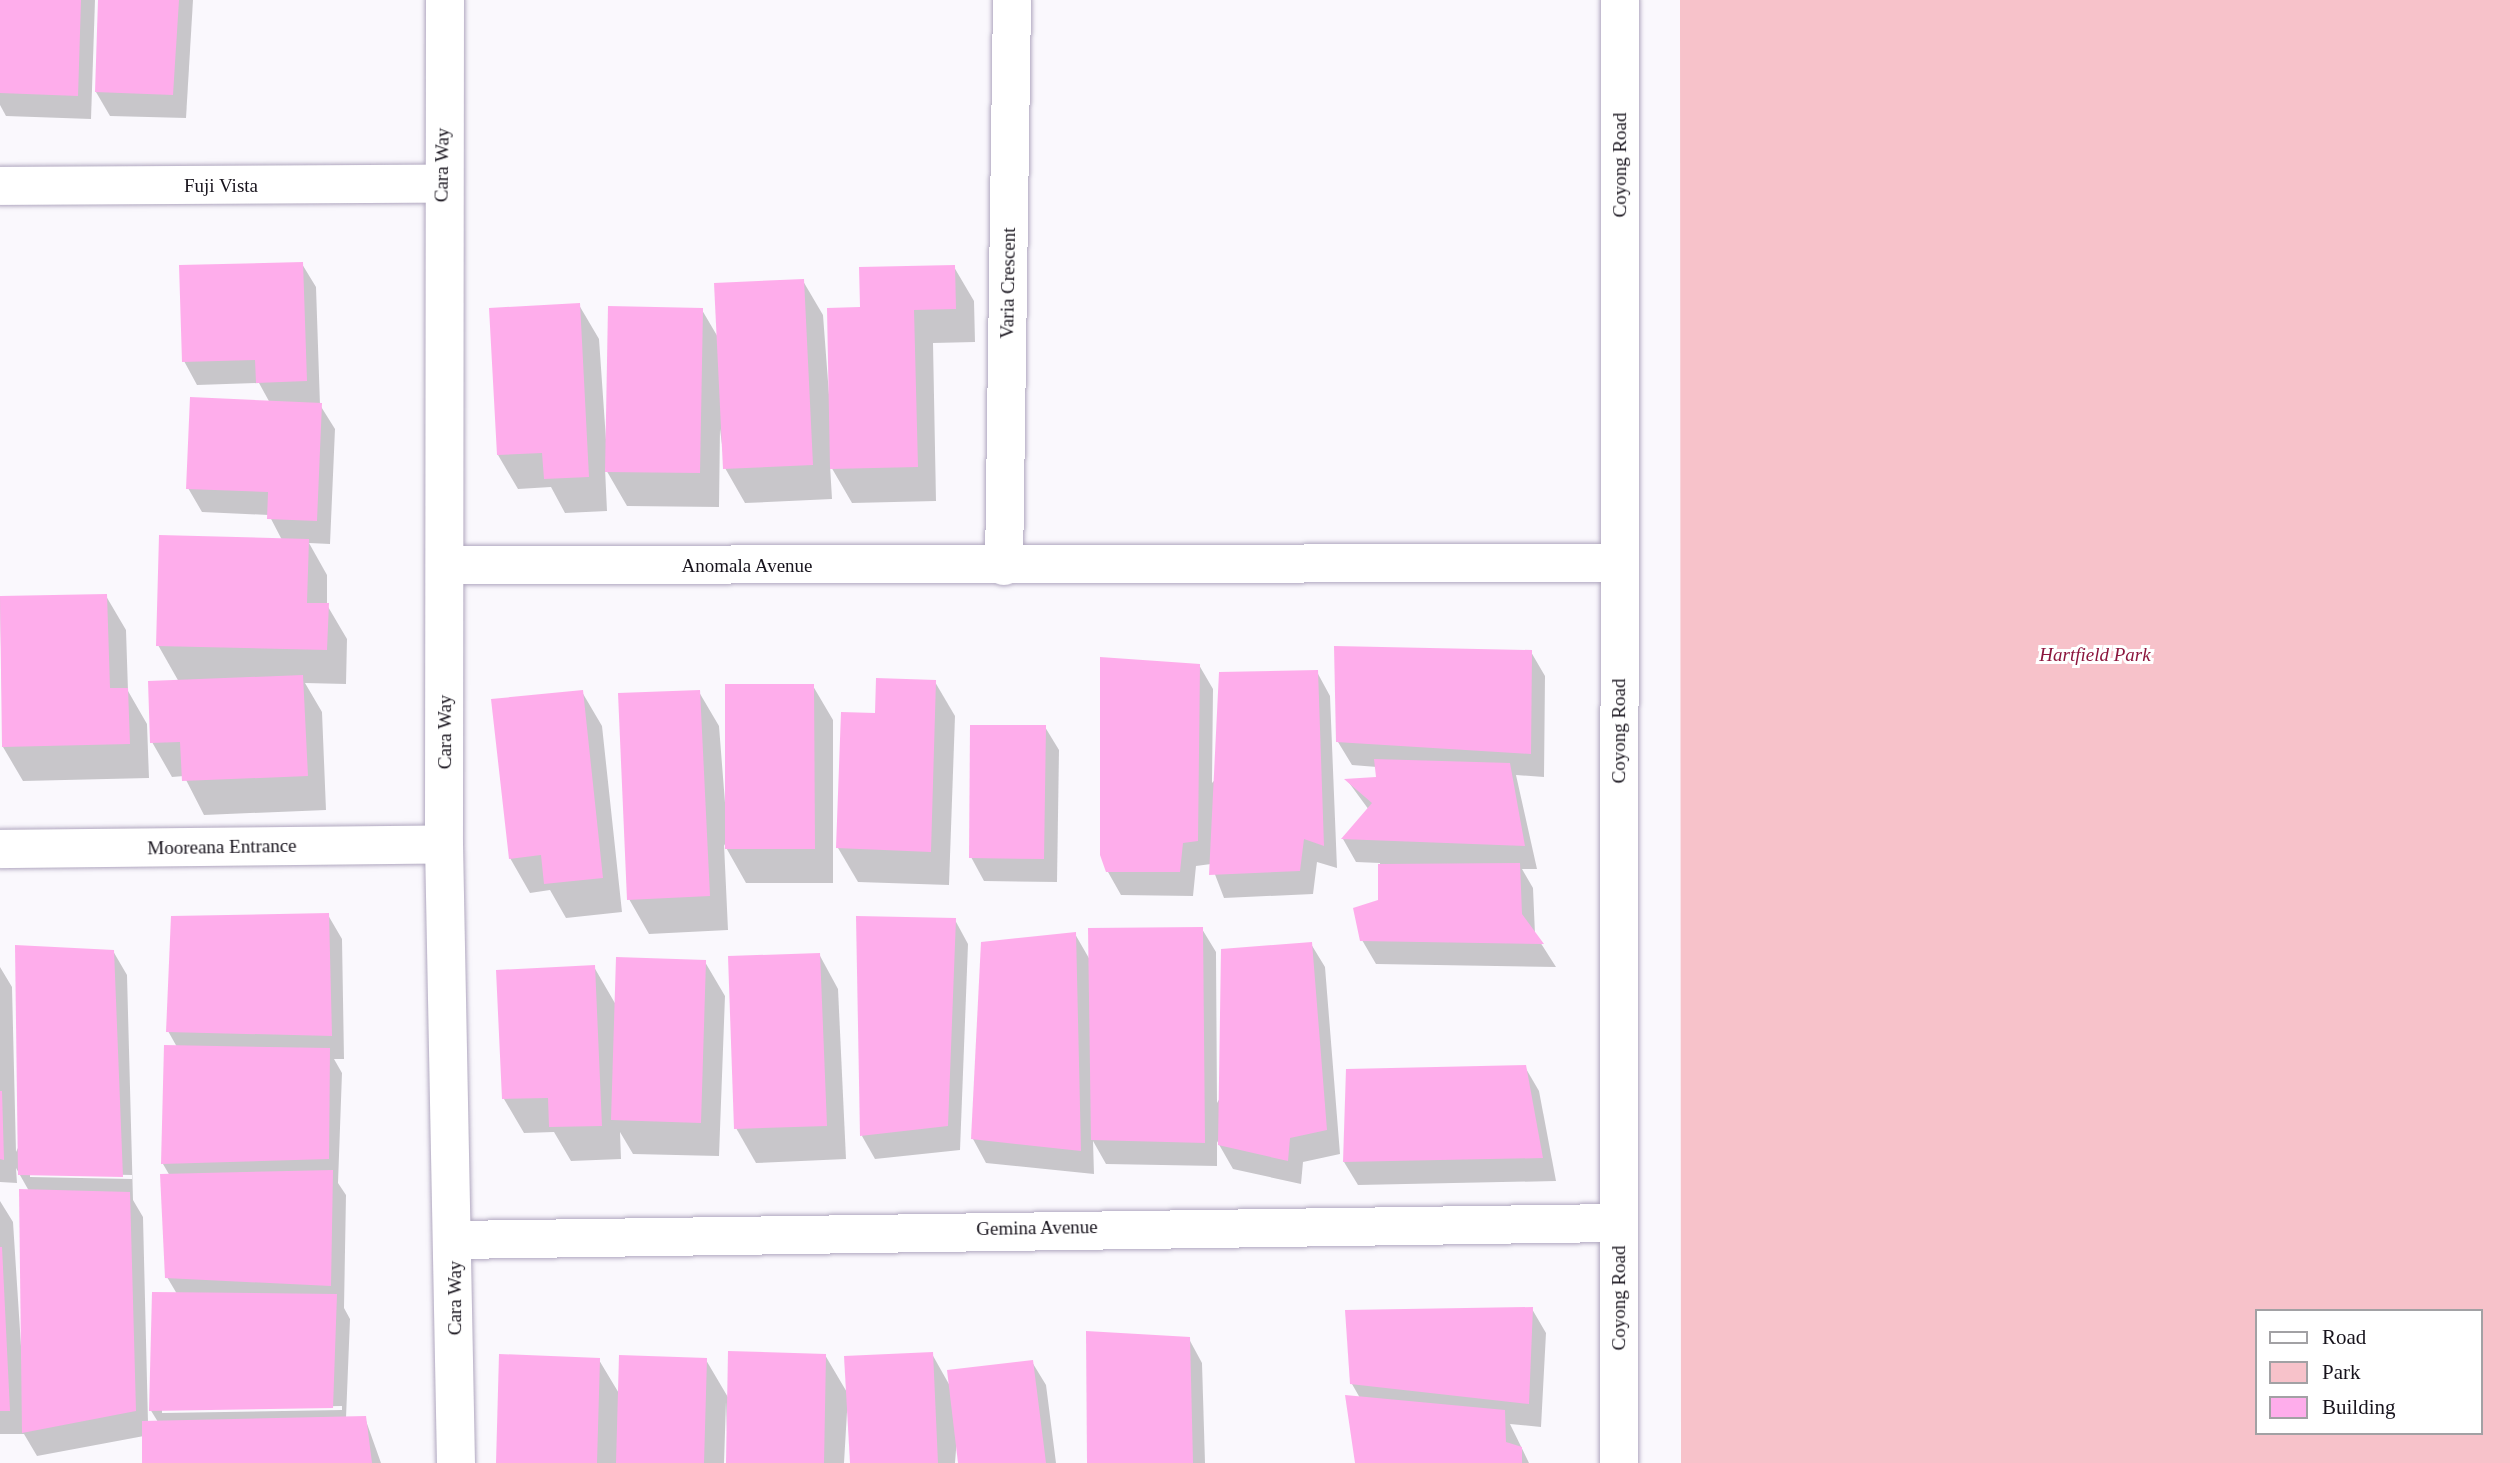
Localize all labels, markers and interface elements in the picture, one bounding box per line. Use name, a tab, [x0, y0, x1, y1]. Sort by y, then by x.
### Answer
street label: Coyong Road	[1609, 112, 1631, 218]
street label: Cara Way	[430, 127, 454, 203]
street label: Fuji Vista	[184, 175, 258, 197]
street label: Varia Crescent	[996, 227, 1020, 339]
street label: Anomala Avenue	[681, 555, 813, 577]
park label: Hartfield Park	[2039, 644, 2151, 666]
street label: Coyong Road	[1608, 678, 1630, 784]
street label: Cara Way	[434, 695, 456, 769]
street label: Mooreana Entrance	[147, 834, 297, 860]
street label: Gemina Avenue	[976, 1216, 1098, 1240]
street label: Coyong Road	[1608, 1245, 1630, 1351]
street label: Cara Way	[444, 1261, 466, 1335]
legend	[2254, 1309, 2482, 1435]
text: Road	[2322, 1325, 2366, 1349]
text: Park	[2322, 1360, 2361, 1384]
text: Building	[2322, 1395, 2396, 1419]

